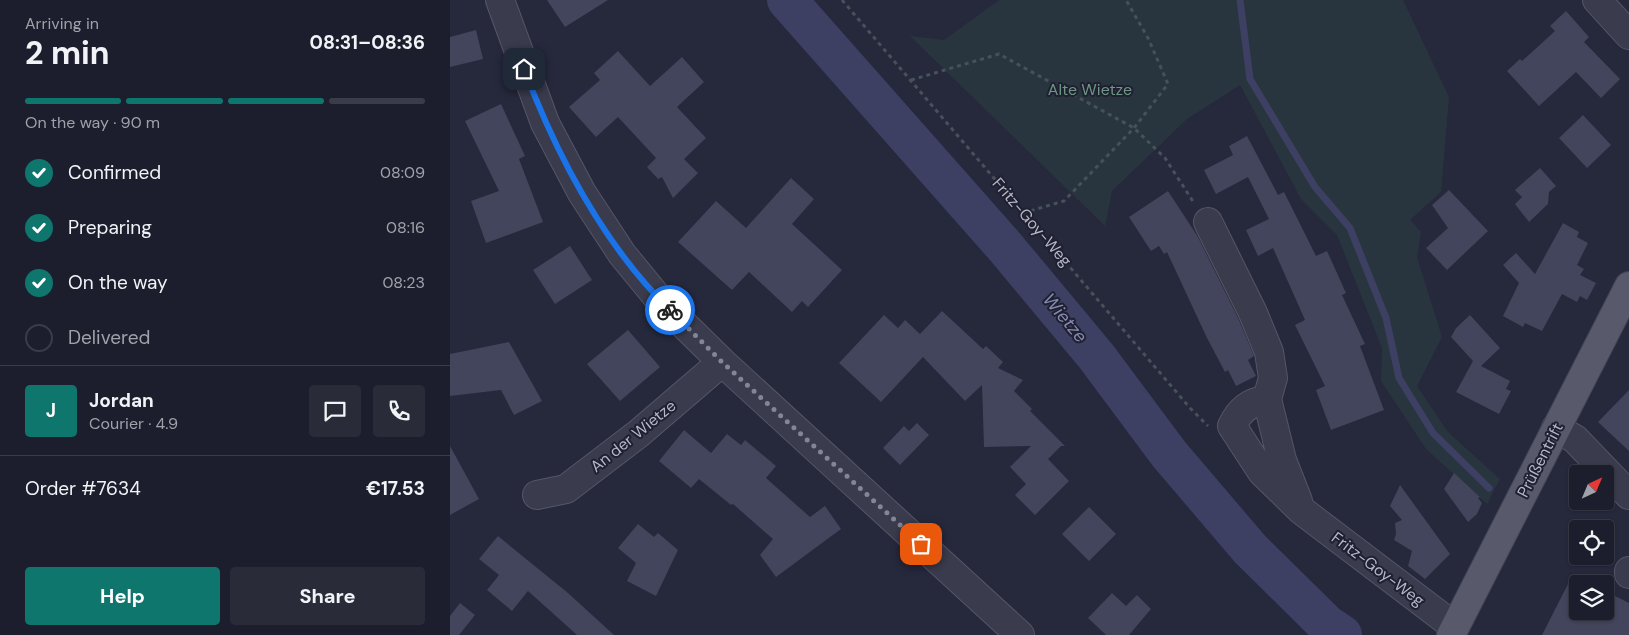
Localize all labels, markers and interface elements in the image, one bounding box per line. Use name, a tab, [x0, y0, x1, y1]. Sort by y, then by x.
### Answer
text: Arriving in	[25, 13, 99, 34]
text: 08:31–08:36	[310, 30, 425, 55]
text: 2 min	[25, 32, 110, 74]
pin	[503, 48, 545, 90]
icon: home	[510, 55, 538, 83]
park label: Alte Wietze	[1048, 79, 1132, 100]
text: On the way · 90 m	[25, 112, 160, 133]
icon: check	[25, 159, 53, 187]
text: Confirmed	[68, 160, 161, 185]
text: 08:09	[380, 162, 425, 183]
street label: Fritz-Goy-Weg	[988, 173, 1076, 271]
icon: check	[25, 214, 53, 242]
text: Preparing	[68, 215, 152, 240]
text: 08:16	[386, 217, 425, 238]
icon: check	[25, 269, 53, 297]
text: On the way	[68, 270, 168, 295]
text: 08:23	[382, 272, 425, 293]
courier	[645, 285, 695, 335]
water label: Wietze	[1037, 288, 1093, 348]
icon: bike	[656, 296, 684, 324]
text: Delivered	[68, 325, 150, 350]
button: chat	[309, 385, 361, 437]
button: phone	[373, 385, 425, 437]
text: Jordan	[89, 388, 154, 413]
street label: An der Wietze	[586, 395, 680, 477]
text: J	[46, 398, 56, 423]
text: Courier · 4.9	[89, 413, 178, 434]
street label: Prüßentrift	[1512, 419, 1568, 501]
north arrow	[1569, 465, 1614, 510]
map controls	[1569, 465, 1614, 620]
text: Order #7634	[25, 476, 141, 501]
text: €17.53	[366, 476, 425, 501]
button: locate	[1569, 520, 1614, 565]
pin	[900, 523, 942, 565]
street label: Fritz-Goy-Weg	[1327, 527, 1429, 611]
icon: bag	[907, 530, 935, 558]
button: Help	[25, 567, 220, 625]
button: Share	[230, 567, 425, 625]
button: layers	[1569, 575, 1614, 620]

